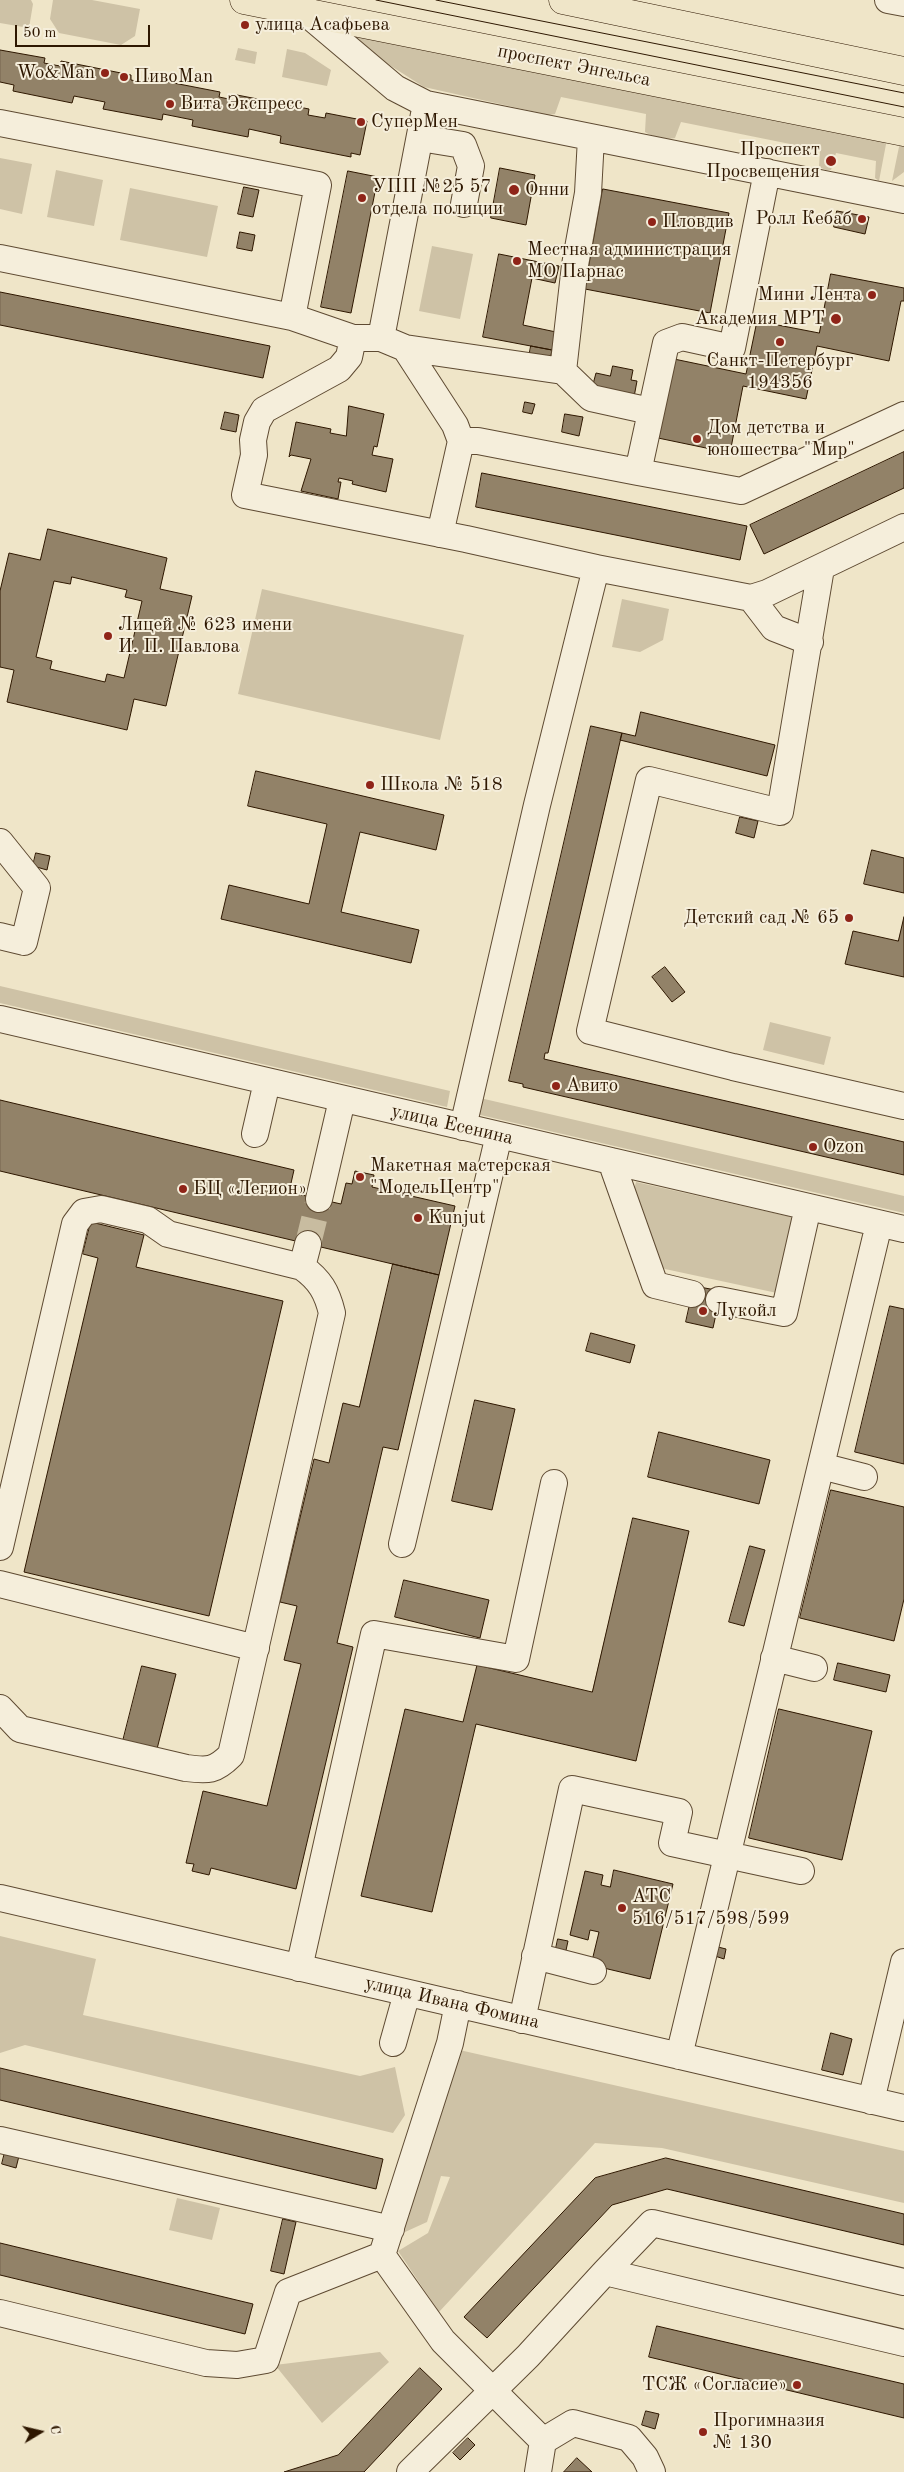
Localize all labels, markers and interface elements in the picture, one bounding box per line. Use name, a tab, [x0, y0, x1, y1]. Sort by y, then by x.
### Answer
place label: улица Асафьева	[255, 14, 390, 36]
scale bar	[18, 15, 152, 47]
marker: улица Асафьева	[239, 19, 251, 31]
text: 50 m	[23, 26, 57, 41]
street label: проспект Энгельса	[495, 40, 653, 92]
place label: Wo&Man	[17, 62, 95, 84]
place label: ПивоMan	[134, 66, 213, 88]
marker: Wo&Man	[99, 67, 111, 79]
marker: ПивоMan	[118, 71, 130, 83]
place label: Вита Экспресс	[180, 93, 303, 115]
marker: Вита Экспресс	[164, 98, 176, 110]
place label: СуперМен	[371, 111, 458, 133]
marker: СуперМен	[355, 116, 367, 128]
place label: Проспект Просвещения	[706, 139, 820, 183]
marker: Проспект Просвещения	[824, 154, 838, 168]
place label: УПП №25 57 отдела полиции	[372, 176, 503, 220]
place label: Онни	[525, 179, 569, 201]
marker: Онни	[507, 183, 521, 197]
marker: УПП №25 57 отдела полиции	[356, 192, 368, 204]
place label: Ролл Кебаб	[755, 208, 852, 230]
place label: Пловдив	[662, 211, 734, 233]
marker: Ролл Кебаб	[856, 213, 868, 225]
marker: Пловдив	[646, 216, 658, 228]
place label: Местная администрация МО Парнас	[527, 239, 731, 283]
marker: Местная администрация МО Парнас	[511, 255, 523, 267]
place label: Мини Лента	[758, 284, 862, 306]
marker: Мини Лента	[866, 289, 878, 301]
place label: Академия МРТ	[695, 308, 825, 330]
marker: Академия МРТ	[829, 312, 843, 326]
marker: Санкт-Петербург 194356	[774, 336, 786, 348]
place label: Санкт-Петербург 194356	[707, 350, 853, 394]
place label: Дом детства и юношества "Мир"	[707, 417, 855, 461]
marker: Дом детства и юношества "Мир"	[691, 433, 703, 445]
place label: Лицей № 623 имени И. П. Павлова	[118, 614, 292, 658]
marker: Лицей № 623 имени И. П. Павлова	[102, 630, 114, 642]
place label: Школа № 518	[380, 774, 503, 796]
marker: Школа № 518	[364, 779, 376, 791]
place label: Детский сад № 65	[684, 907, 839, 929]
marker: Детский сад № 65	[843, 912, 855, 924]
place label: Авито	[566, 1075, 618, 1097]
marker: Авито	[550, 1080, 562, 1092]
street label: улица Есенина	[389, 1100, 515, 1150]
place label: Ozon	[823, 1136, 864, 1158]
marker: Ozon	[807, 1141, 819, 1153]
place label: Макетная мастерская "МодельЦентр"	[370, 1155, 551, 1199]
marker: Макетная мастерская "МодельЦентр"	[354, 1171, 366, 1183]
place label: БЦ «Легион»	[193, 1178, 307, 1200]
marker: БЦ «Легион»	[177, 1183, 189, 1195]
place label: Kunjut	[428, 1207, 486, 1229]
marker: Kunjut	[412, 1212, 424, 1224]
place label: Лукойл	[713, 1300, 777, 1322]
marker: Лукойл	[697, 1305, 709, 1317]
place label: АТС 516/517/598/599	[632, 1886, 790, 1930]
marker: АТС 516/517/598/599	[616, 1902, 628, 1914]
street label: улица Ивана Фомина	[362, 1972, 542, 2034]
place label: ТСЖ «Согласие»	[642, 2374, 787, 2396]
marker: ТСЖ «Согласие»	[791, 2379, 803, 2391]
north arrow	[15, 2407, 65, 2457]
place label: Прогимназия № 130	[713, 2410, 825, 2454]
text: С	[47, 2424, 62, 2435]
marker: Прогимназия № 130	[697, 2426, 709, 2438]

